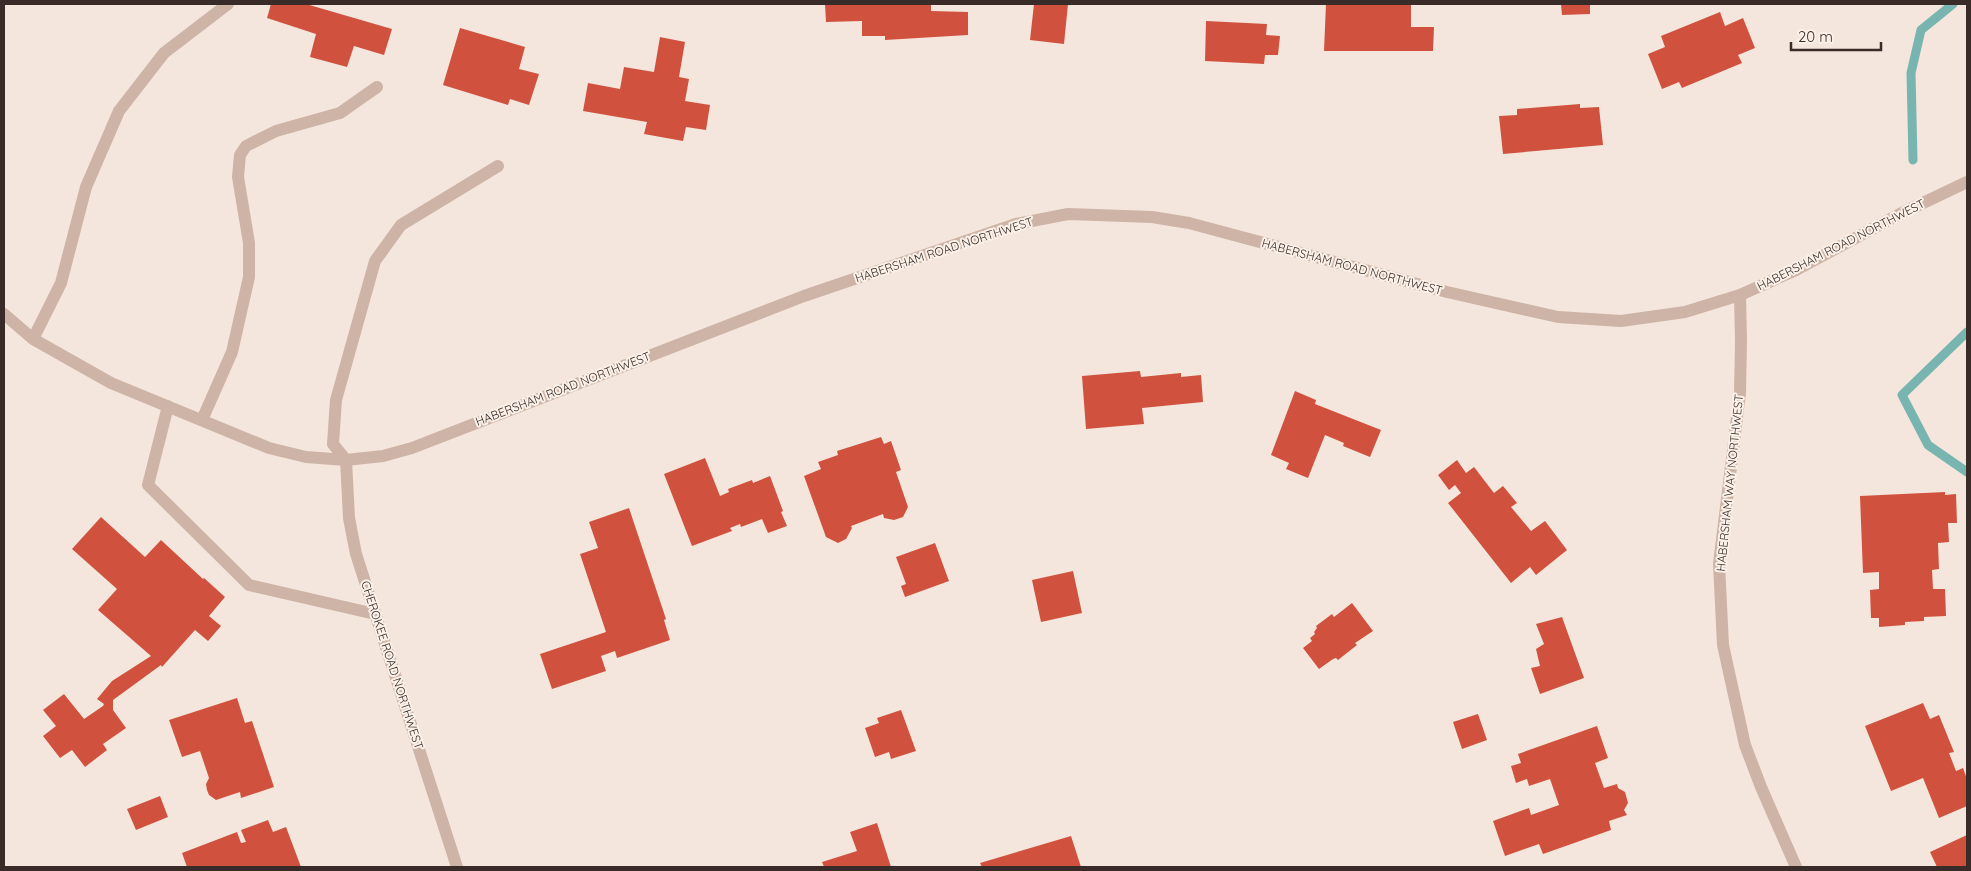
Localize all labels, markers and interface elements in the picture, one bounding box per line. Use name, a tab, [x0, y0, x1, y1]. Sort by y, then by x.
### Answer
scale bar	[1791, 20, 1881, 52]
text: 20 m	[1798, 27, 1833, 46]
street label: HABERSHAM ROAD NORTHWEST	[1754, 196, 1927, 294]
street label: HABERSHAM ROAD NORTHWEST	[853, 214, 1035, 285]
street label: HABERSHAM ROAD NORTHWEST	[1260, 235, 1444, 298]
street label: HABERSHAM ROAD NORTHWEST	[473, 348, 652, 429]
street label: HABERSHAM WAY NORTHWEST	[1713, 394, 1746, 572]
street label: CHEROKEE ROAD NORTHWEST	[358, 579, 427, 751]

